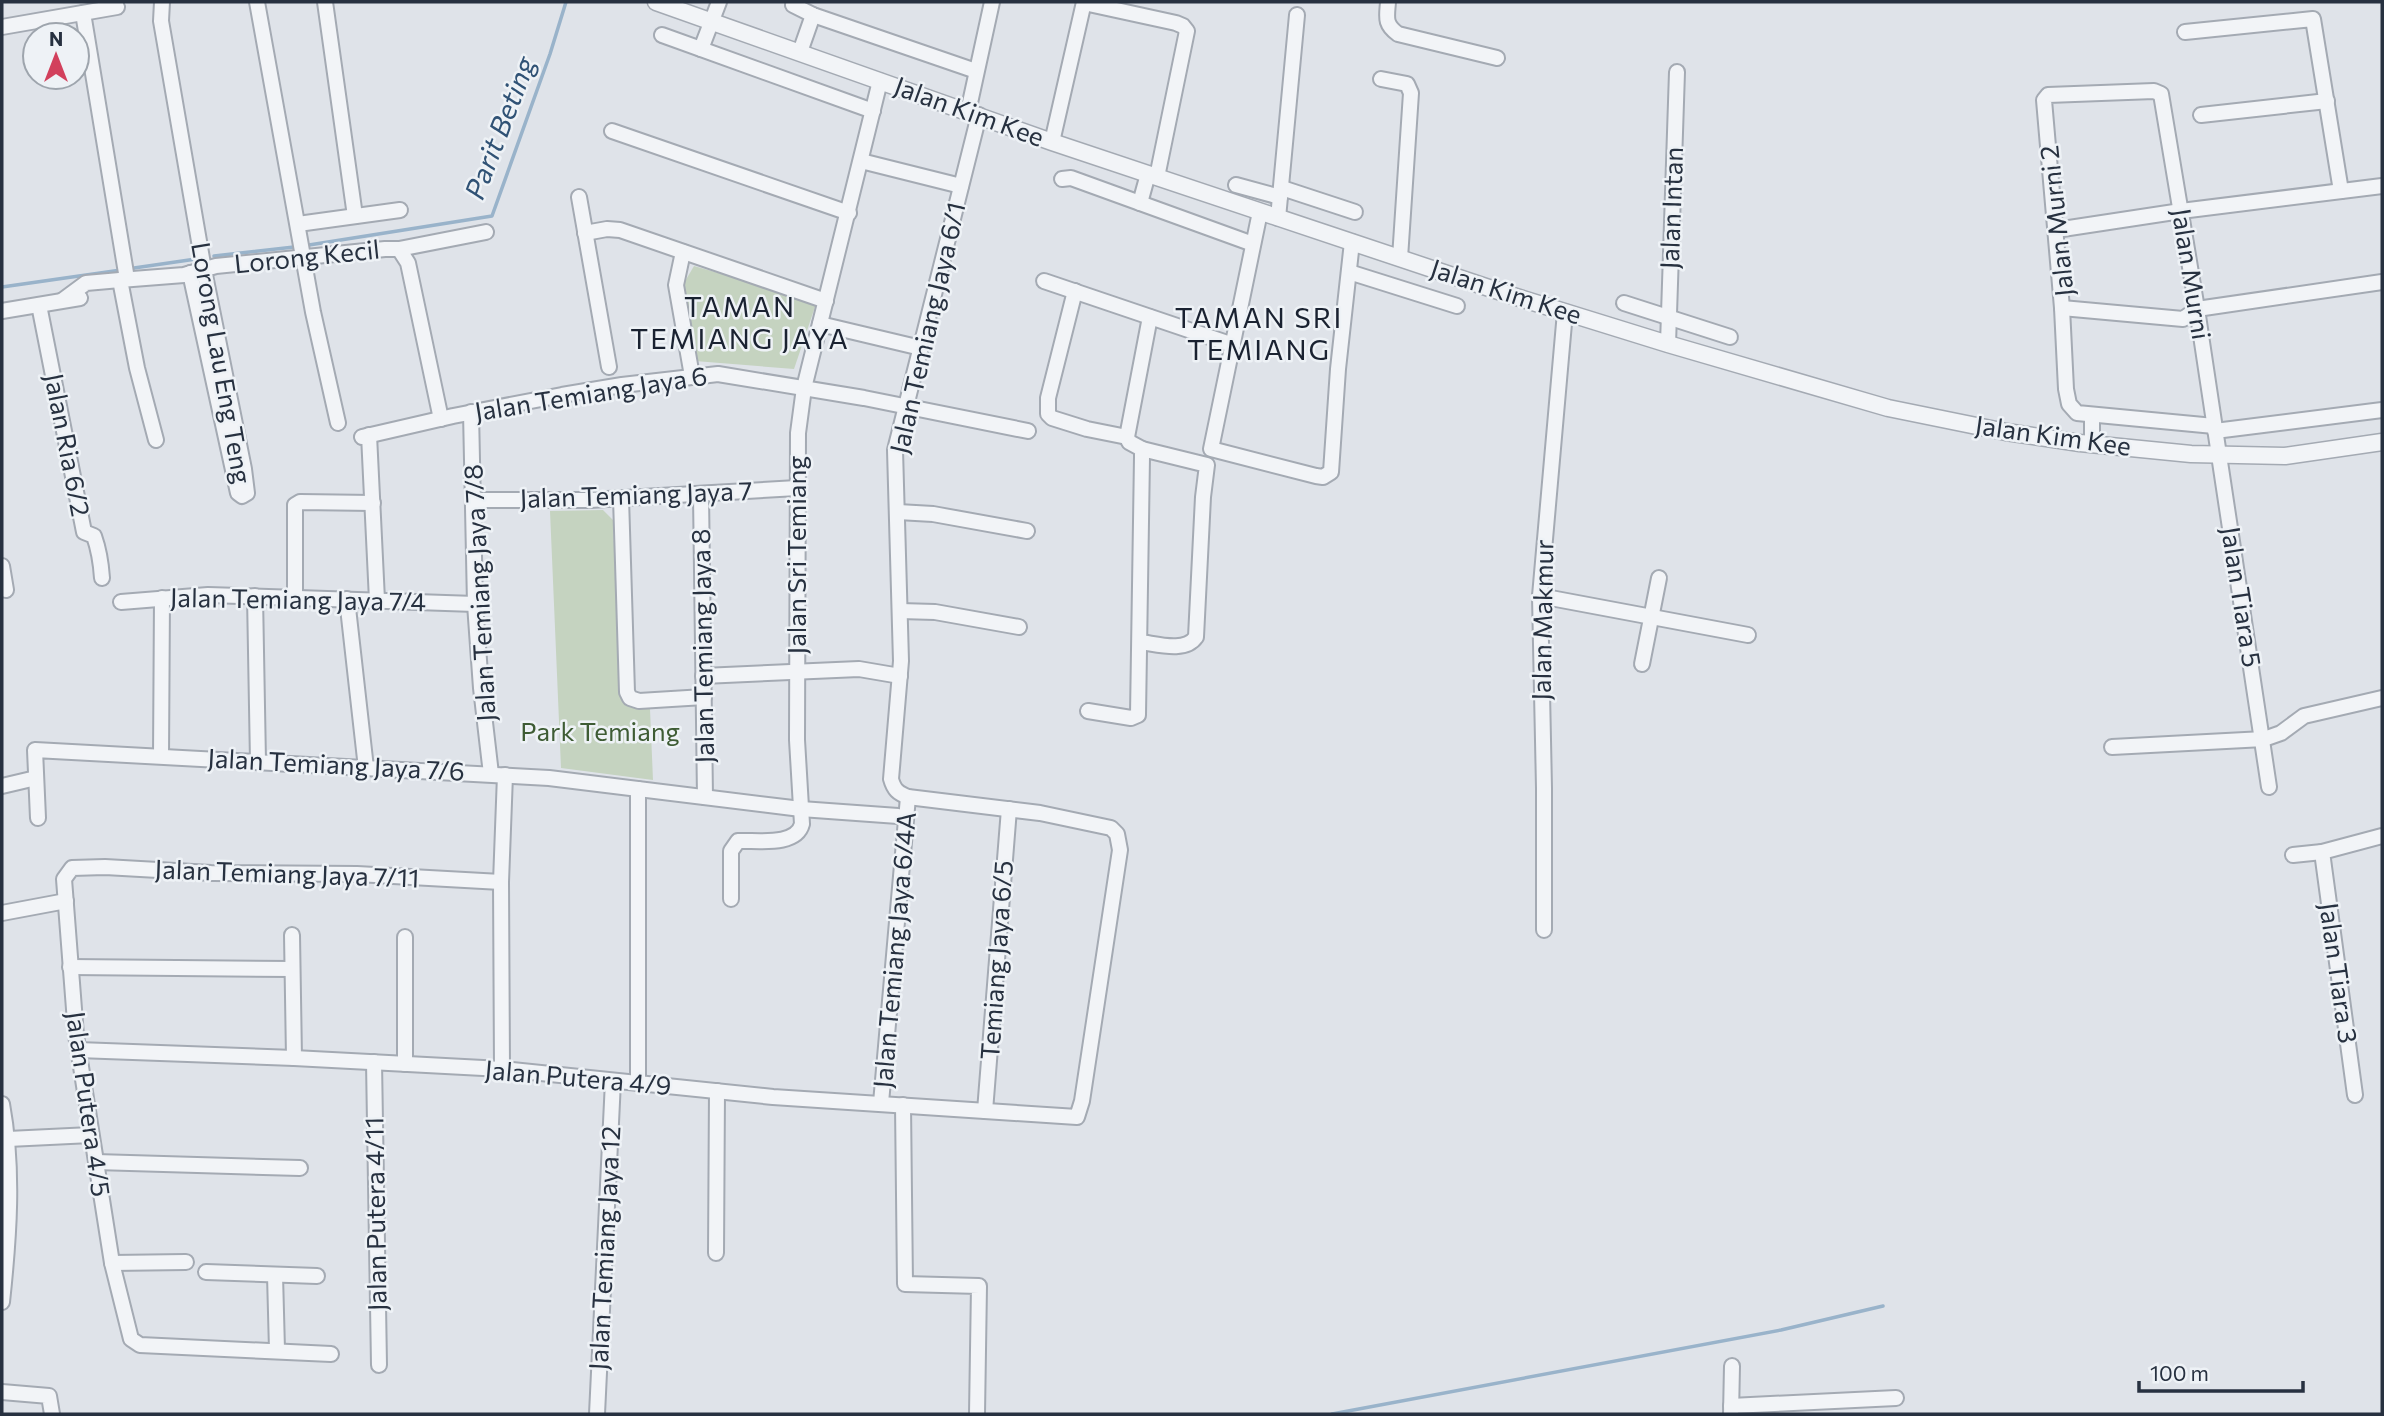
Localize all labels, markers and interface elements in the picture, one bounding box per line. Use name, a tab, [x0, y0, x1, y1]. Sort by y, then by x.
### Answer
north arrow	[21, 21, 91, 91]
text: N	[49, 27, 63, 50]
water label: Parit Beting	[456, 50, 542, 204]
street label: Jalan Kim Kee	[890, 69, 1049, 152]
street label: Jalan Murni 2	[2032, 144, 2079, 298]
street label: Jalan Intan	[1653, 146, 1688, 270]
street label: Jalan Temiang Jaya 6/1	[883, 199, 971, 456]
street label: Jalan Murni	[2167, 206, 2218, 342]
street label: Lorong Kecil	[232, 232, 381, 279]
street label: Lorong Lau Eng Teng	[186, 240, 259, 486]
street label: Jalan Kim Kee	[1427, 252, 1586, 330]
district label: TAMAN TEMIANG JAYA	[630, 289, 850, 355]
district label: TAMAN SRI TEMIANG	[1175, 300, 1343, 366]
street label: Jalan Temiang Jaya 6	[472, 359, 709, 426]
street label: Jalan Ria 6/2	[39, 371, 98, 519]
street label: Jalan Kim Kee	[1973, 408, 2133, 461]
street label: Jalan Sri Temiang	[780, 456, 811, 654]
street label: Jalan Temiang Jaya 7/8	[456, 464, 501, 723]
street label: Jalan Temiang Jaya 7	[519, 474, 753, 513]
street label: Jalan Tiara 5	[2216, 524, 2269, 669]
street label: Jalan Temiang Jaya 8	[684, 528, 719, 764]
street label: Jalan Makmur	[1525, 539, 1558, 701]
street label: Jalan Temiang Jaya 7/4	[170, 581, 426, 616]
park label: Park Temiang	[520, 715, 680, 746]
street label: Jalan Temiang Jaya 7/6	[207, 741, 466, 786]
street label: Jalan Temiang Jaya 6/4A	[866, 810, 921, 1089]
street label: Jalan Temiang Jaya 7/11	[154, 852, 420, 893]
street label: Temiang Jaya 6/5	[973, 859, 1018, 1061]
street label: Jalan Tiara 3	[2314, 900, 2365, 1045]
street label: Jalan Putera 4/5	[61, 1009, 118, 1199]
street label: Jalan Putera 4/9	[484, 1053, 673, 1100]
street label: Jalan Putera 4/11	[357, 1117, 392, 1311]
street label: Jalan Temiang Jaya 12	[582, 1125, 625, 1371]
scale bar	[2139, 1350, 2304, 1394]
text: 100 m	[2150, 1360, 2209, 1385]

